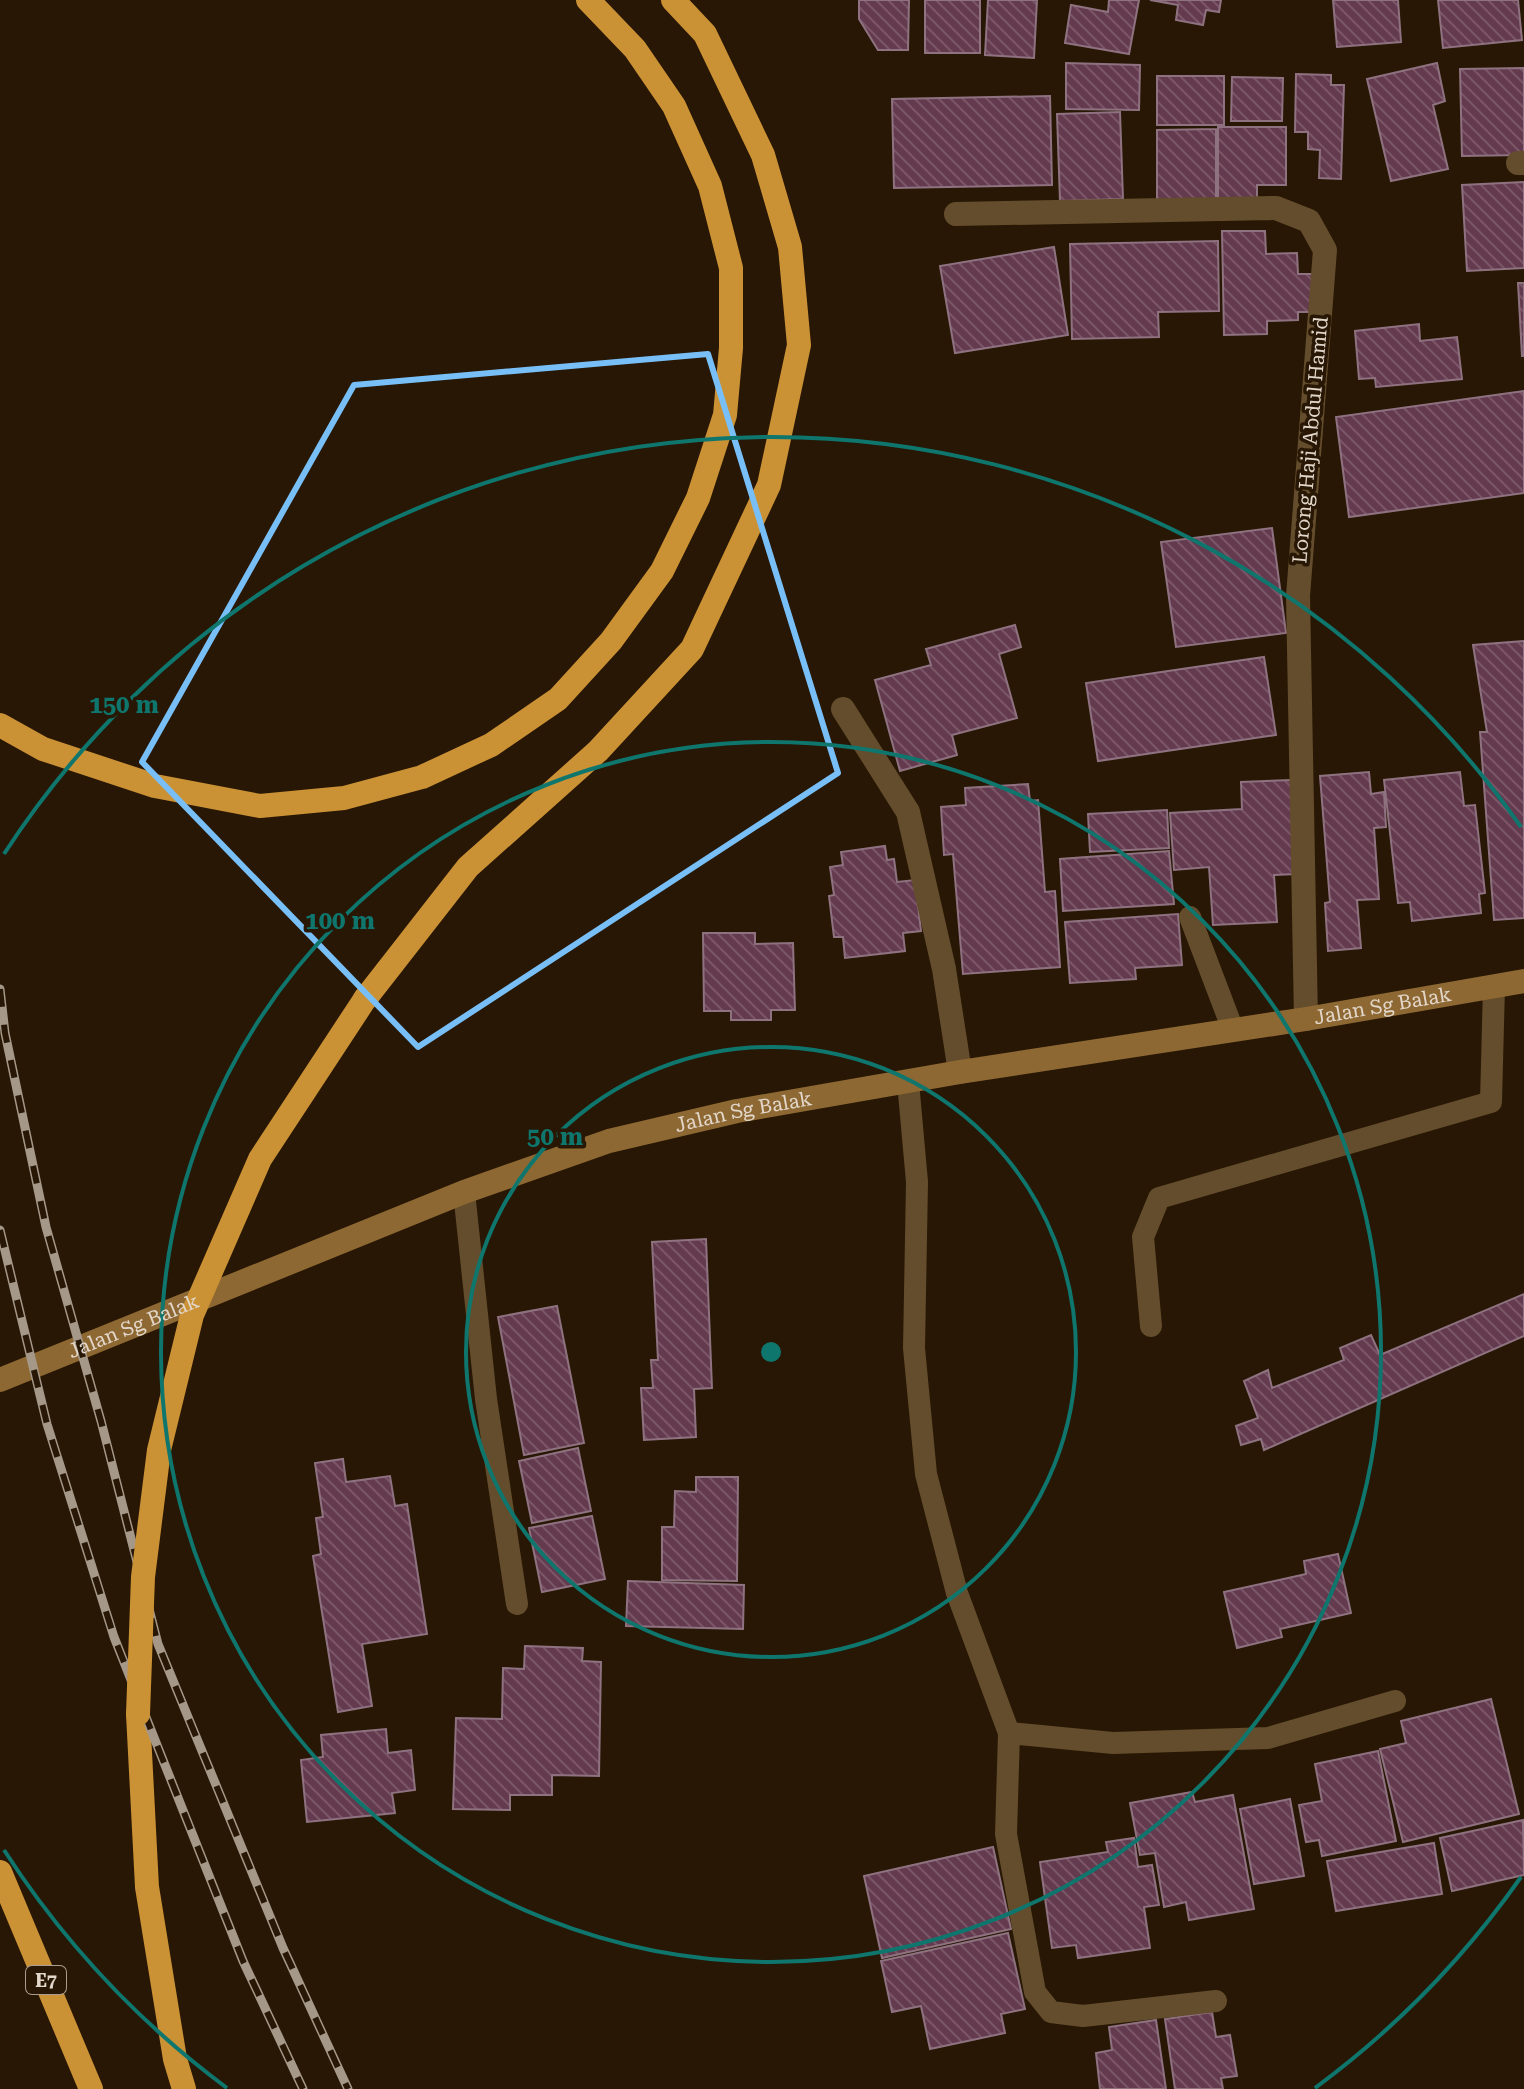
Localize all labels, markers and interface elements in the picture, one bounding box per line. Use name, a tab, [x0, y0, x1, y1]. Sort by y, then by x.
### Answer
street label: Lorong Haji Abdul Hamid	[1287, 315, 1333, 564]
text: 150 m	[89, 691, 159, 719]
text: 100 m	[305, 907, 375, 935]
street label: Jalan Sg Balak	[1312, 982, 1454, 1029]
street label: Jalan Sg Balak	[673, 1086, 814, 1137]
text: 50 m	[527, 1123, 583, 1151]
street label: Jalan Sg Balak	[64, 1289, 203, 1363]
centre of rings	[757, 1338, 785, 1366]
road number: E7	[26, 1966, 66, 1994]

